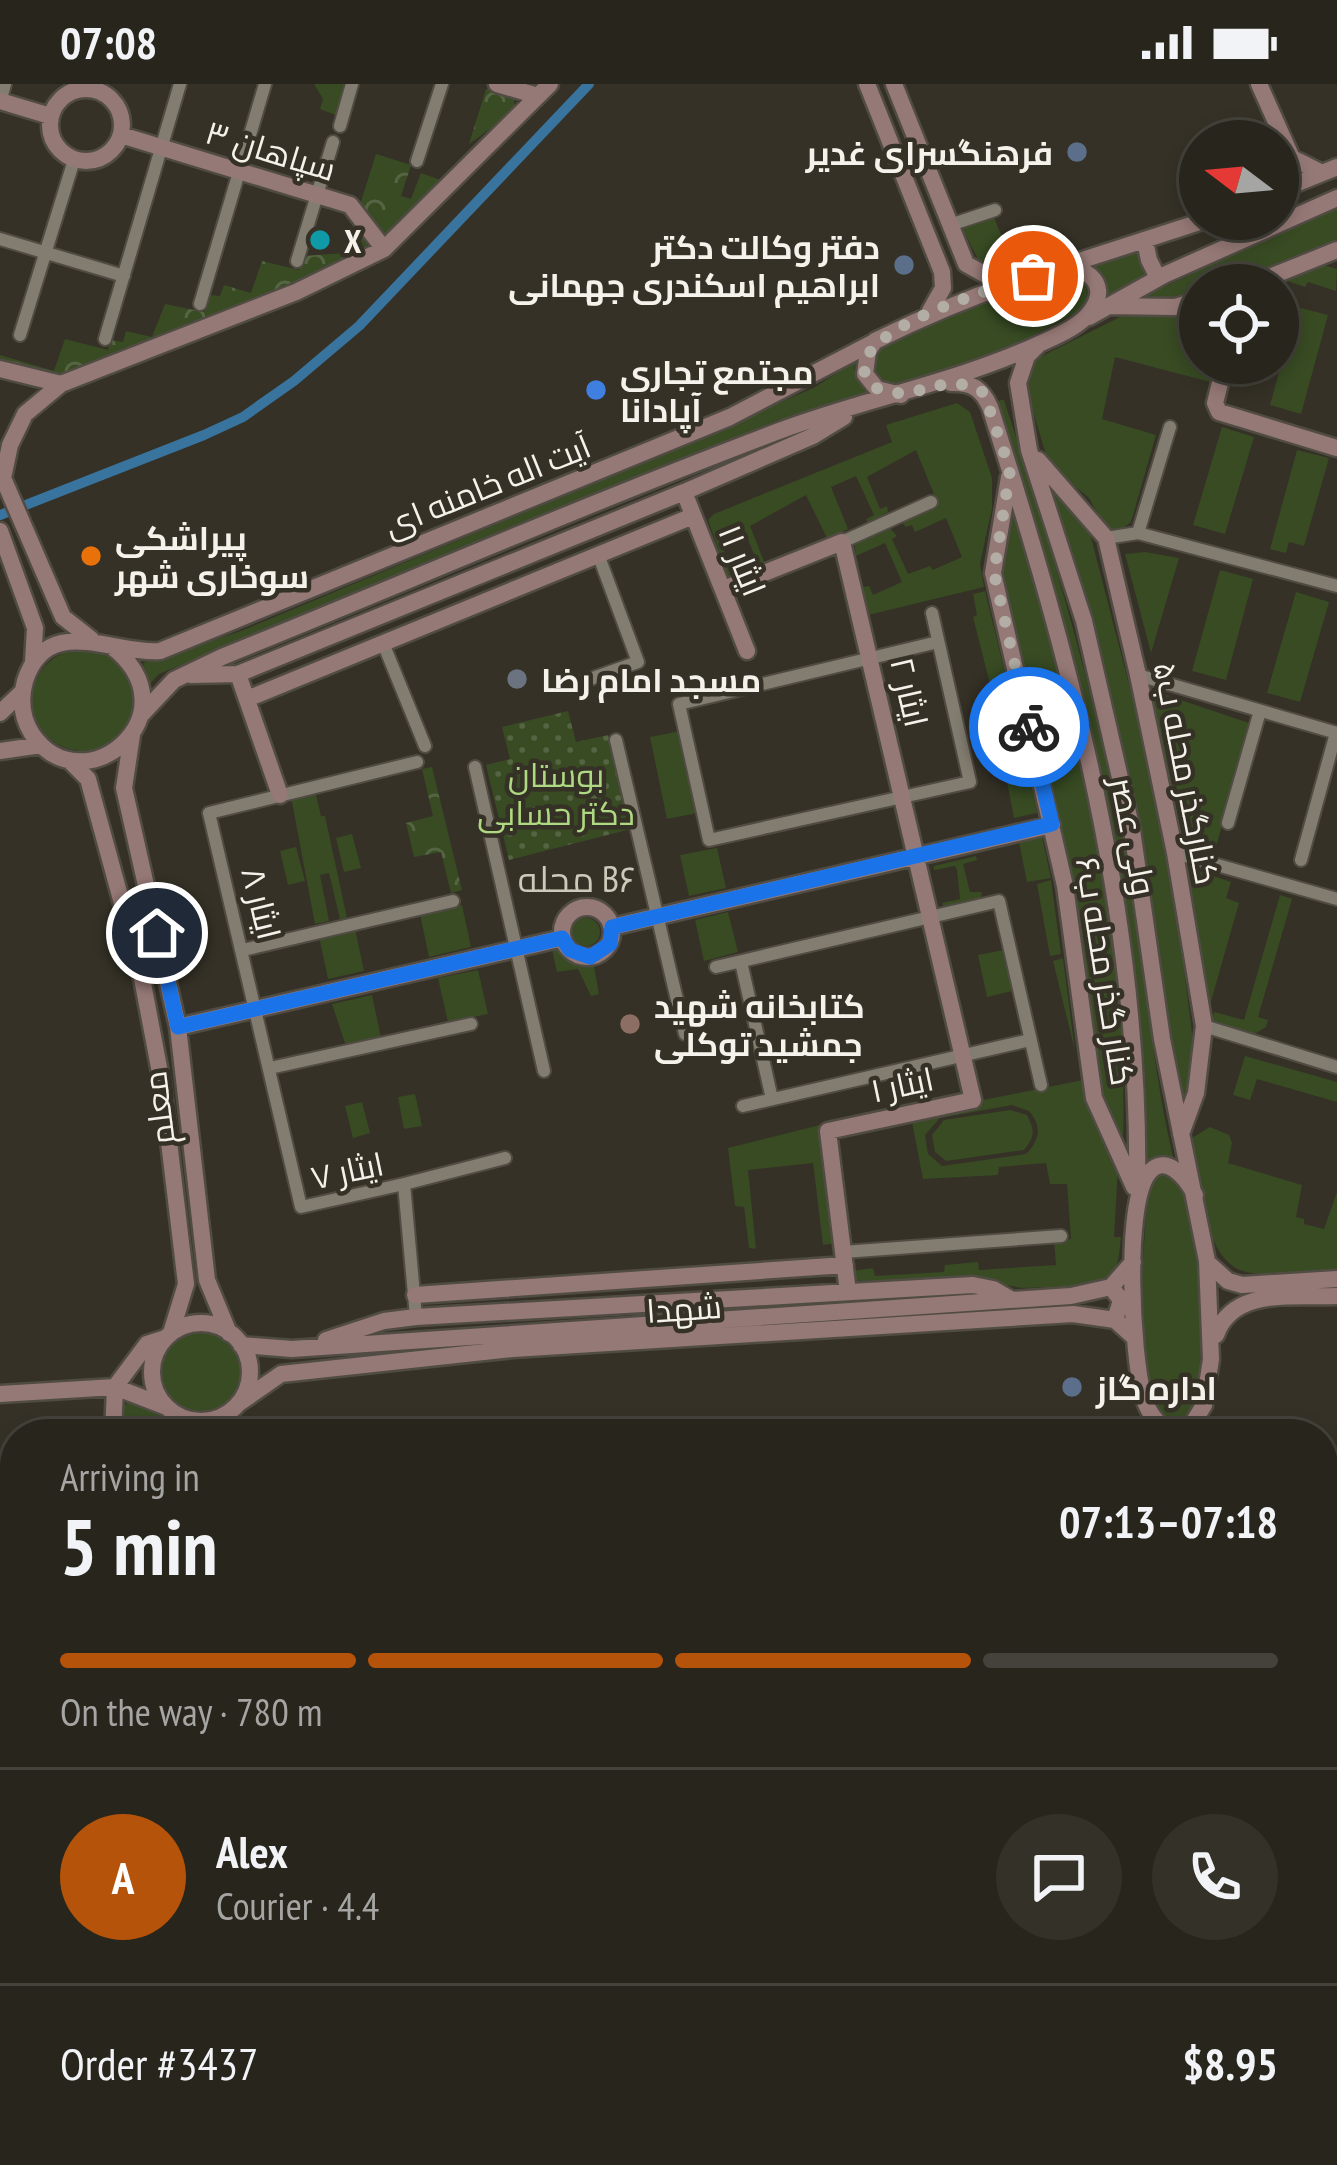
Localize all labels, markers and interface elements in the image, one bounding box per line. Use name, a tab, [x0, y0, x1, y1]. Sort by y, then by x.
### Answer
text: 07:08	[60, 13, 157, 71]
street label: سپاهان ۳	[201, 110, 341, 190]
north arrow	[1179, 120, 1299, 240]
map controls	[1179, 120, 1299, 384]
place label: فرهنگسرای غدیر	[805, 131, 1053, 174]
marker: فرهنگسرای غدیر	[1064, 139, 1090, 165]
place label: X	[344, 219, 362, 262]
place label: دفتر وکالت دکتر ابراهیم اسکندری جهمانی	[508, 225, 880, 308]
pin	[982, 225, 1084, 327]
marker: X	[307, 227, 333, 253]
icon: bag	[1000, 243, 1066, 309]
marker: دفتر وکالت دکتر ابراهیم اسکندری جهمانی	[891, 252, 917, 278]
button: locate	[1179, 264, 1299, 384]
place label: مجتمع تجاری آپادانا	[620, 350, 814, 434]
marker: مجتمع تجاری آپادانا	[583, 377, 609, 403]
street label: آیت اله خامنه ای	[377, 424, 597, 546]
place label: پیراشکی سوخاری شهر	[114, 516, 309, 597]
street label: ایثار ۱۱	[709, 518, 777, 602]
marker: پیراشکی سوخاری شهر	[78, 543, 104, 569]
street label: ایثار ۲	[881, 653, 939, 731]
place label: مسجد امام رضا	[541, 658, 761, 703]
street label: کنارگذر محله ب۵	[1144, 658, 1230, 888]
marker: مسجد امام رضا	[504, 666, 530, 692]
courier	[969, 667, 1089, 787]
icon: bike	[996, 694, 1062, 760]
park label: بوستان دکتر حسابی	[477, 753, 635, 834]
street label: ولی عصر	[1101, 771, 1167, 899]
street label: کنار گذر محله ب۶	[1067, 854, 1145, 1088]
district label: محله B۶	[518, 855, 636, 902]
street label: ایثار ۸	[232, 862, 292, 944]
pin	[106, 882, 208, 984]
icon: home	[124, 900, 190, 966]
place label: کتابخانه شهید جمشید توکلی	[654, 984, 865, 1065]
marker: کتابخانه شهید جمشید توکلی	[617, 1011, 643, 1037]
street label: ایثار ۱	[867, 1056, 937, 1112]
street label: معلم	[132, 1068, 186, 1147]
street label: ایثار ۷	[307, 1141, 387, 1199]
street label: شهدا	[645, 1284, 723, 1332]
place label: اداره گاز	[1095, 1366, 1217, 1409]
marker: اداره گاز	[1059, 1374, 1085, 1400]
text: Arriving in	[60, 1451, 200, 1502]
text: 07:13–07:18	[1059, 1492, 1278, 1550]
text: 5 min	[60, 1496, 218, 1597]
text: On the way · 780 m	[60, 1686, 322, 1737]
button: chat	[996, 1814, 1122, 1940]
button: phone	[1152, 1814, 1278, 1940]
text: Alex	[216, 1822, 288, 1880]
text: A	[112, 1848, 134, 1906]
text: Courier · 4.4	[216, 1880, 379, 1931]
text: Order #3437	[60, 2034, 258, 2092]
text: $8.95	[1182, 2034, 1278, 2092]

